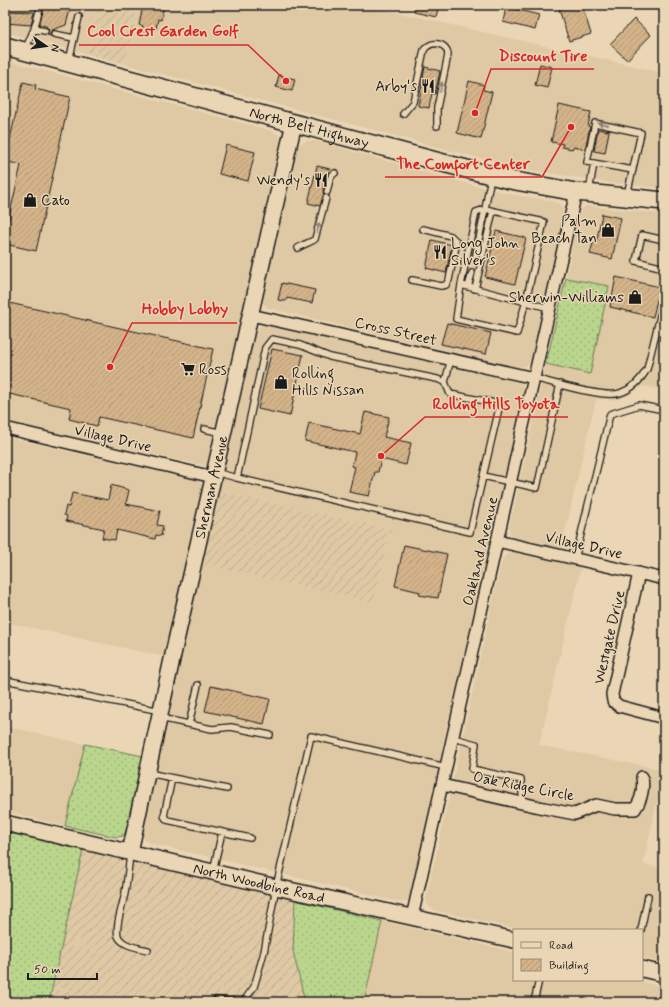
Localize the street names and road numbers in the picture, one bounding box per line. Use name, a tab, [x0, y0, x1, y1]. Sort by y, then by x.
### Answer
street label: North Belt Highway	[247, 103, 371, 154]
street label: Cross Street	[353, 313, 439, 351]
street label: Village Drive	[72, 420, 154, 458]
street label: Sherman Avenue	[191, 433, 234, 541]
street label: Oakland Avenue	[459, 495, 503, 608]
street label: Village Drive	[543, 527, 625, 565]
street label: Westgate Drive	[589, 588, 630, 686]
street label: Oak Ridge Circle	[471, 767, 576, 807]
street label: North Woodbine Road	[191, 859, 326, 909]

